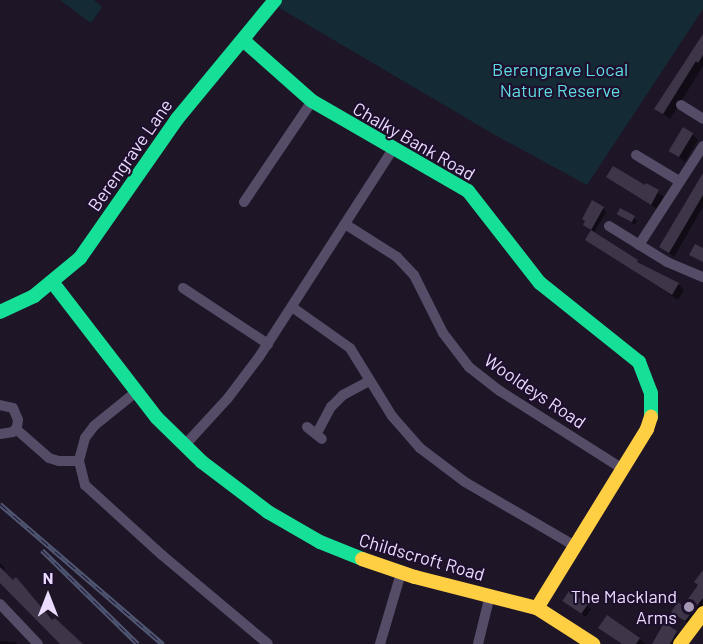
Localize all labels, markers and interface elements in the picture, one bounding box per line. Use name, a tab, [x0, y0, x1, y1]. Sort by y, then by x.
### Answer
park label: Berengrave Local Nature Reserve	[492, 59, 628, 101]
street label: Berengrave Lane	[83, 95, 177, 215]
street label: Chalky Bank Road	[349, 97, 479, 185]
street label: Wooldeys Road	[480, 349, 590, 433]
street label: Childscroft Road	[357, 529, 487, 585]
north arrow	[18, 566, 78, 626]
text: N	[43, 568, 53, 587]
place label: The Mackland Arms	[571, 586, 677, 628]
marker: The Mackland Arms	[682, 600, 696, 614]

